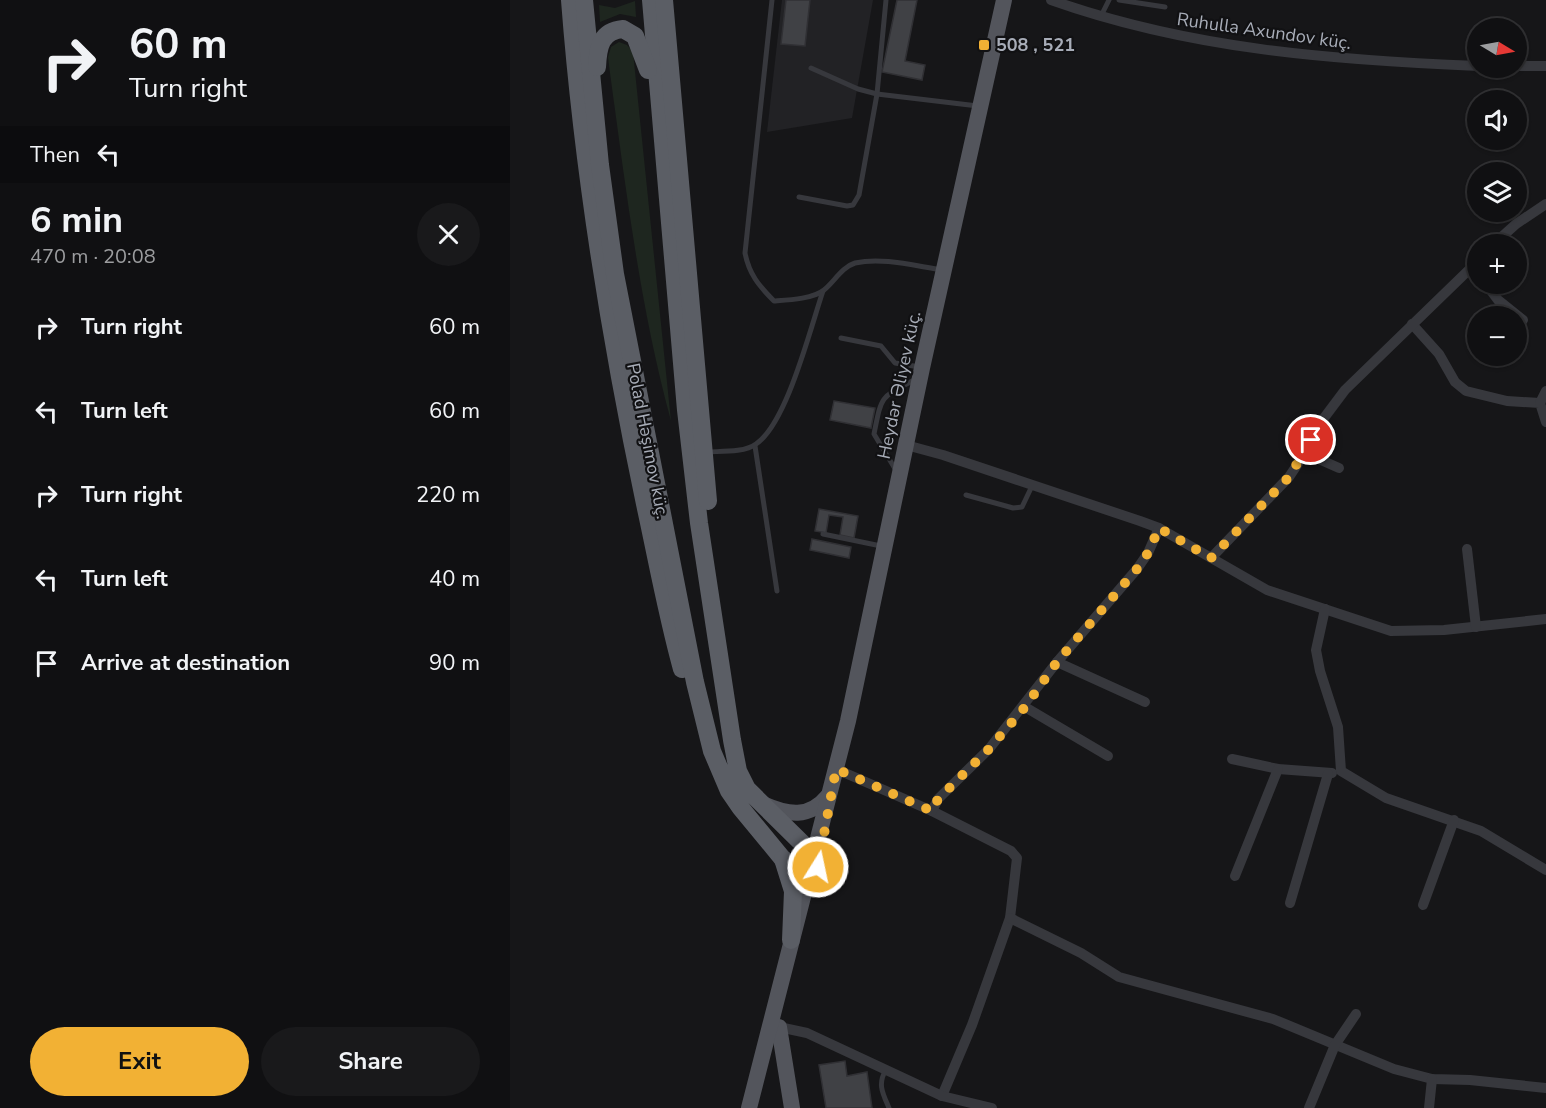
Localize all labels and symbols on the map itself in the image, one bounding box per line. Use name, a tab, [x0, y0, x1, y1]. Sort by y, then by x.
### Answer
street label: Ruhulla Axundov küç.	[1175, 7, 1353, 55]
north arrow	[1467, 18, 1527, 78]
place label: 508 , 521	[996, 33, 1075, 57]
marker: 508 , 521	[977, 38, 991, 52]
street label: Heydər Əliyev küç.	[872, 309, 926, 461]
street label: Polad Həşimov küç.	[621, 361, 675, 521]
pin	[1285, 414, 1336, 465]
position arrow	[786, 835, 850, 899]

